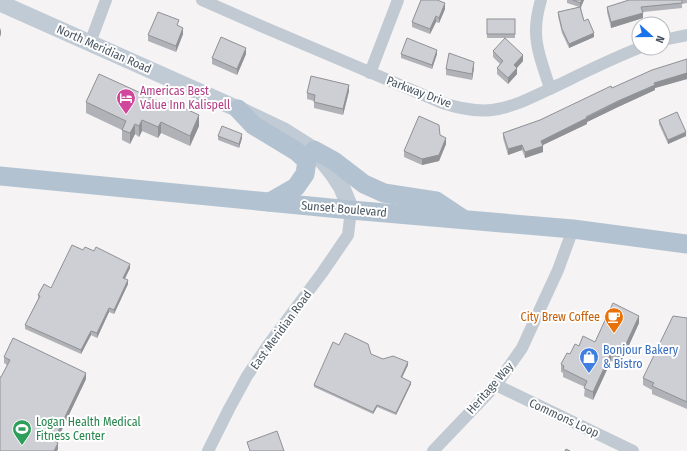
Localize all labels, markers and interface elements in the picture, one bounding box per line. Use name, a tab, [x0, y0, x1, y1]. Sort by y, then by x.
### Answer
north arrow	[631, 16, 671, 56]
street label: North Meridian Road	[55, 22, 153, 76]
text: N	[653, 34, 667, 45]
street label: Parkway Drive	[385, 73, 453, 111]
place label: Americas Best Value Inn Kalispell	[140, 84, 230, 112]
hotel icon: Americas Best Value Inn Kalispell	[115, 87, 137, 115]
street label: Sunset Boulevard	[301, 198, 387, 220]
street label: East Meridian Road	[248, 288, 314, 372]
cafe icon: City Brew Coffee	[603, 306, 625, 334]
place label: City Brew Coffee	[521, 310, 600, 324]
place label: Bonjour Bakery & Bistro	[603, 343, 679, 371]
shop icon: Bonjour Bakery & Bistro	[578, 346, 600, 374]
street label: Heritage Way	[464, 359, 517, 417]
street label: Commons Loop	[527, 396, 601, 440]
place label: Logan Health Medical Fitness Center	[36, 415, 141, 443]
sports icon: Logan Health Medical Fitness Center	[11, 418, 33, 446]

